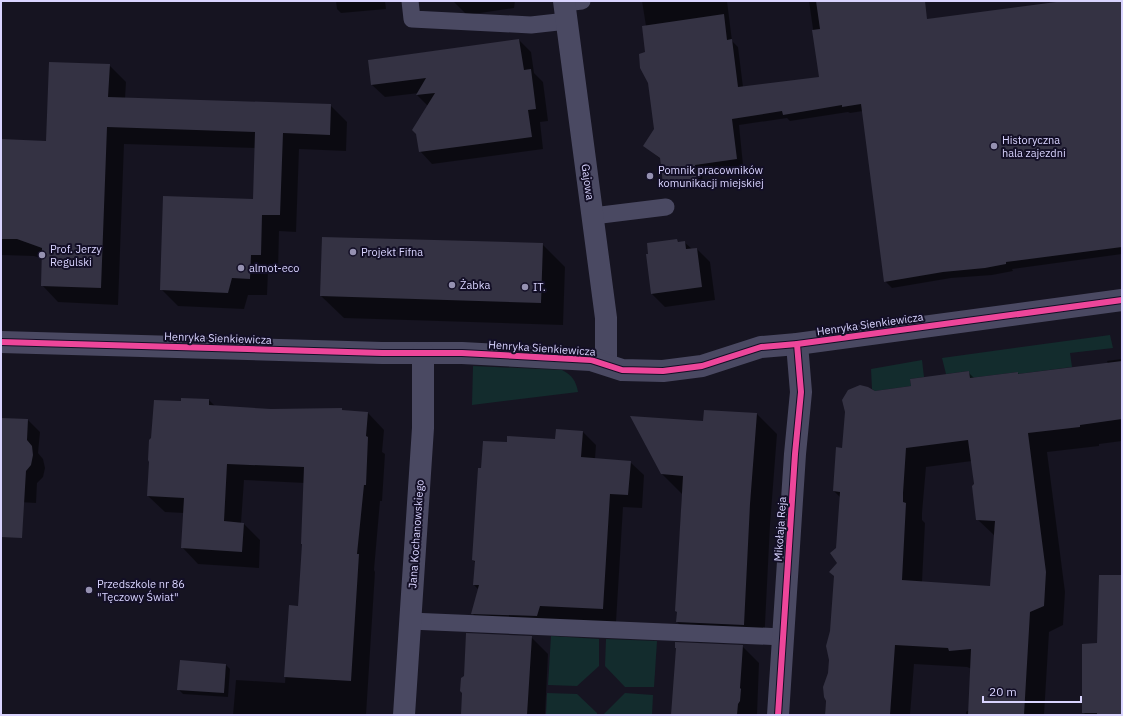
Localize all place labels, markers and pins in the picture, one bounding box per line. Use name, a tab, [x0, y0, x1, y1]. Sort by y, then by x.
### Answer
place label: Historyczna hala zajezdni	[1002, 133, 1066, 160]
marker: Historyczna hala zajezdni	[989, 141, 999, 151]
place label: Pomnik pracowników komunikacji miejskiej	[658, 163, 764, 190]
marker: Pomnik pracowników komunikacji miejskiej	[645, 171, 655, 181]
place label: Prof. Jerzy Regulski	[50, 242, 102, 269]
place label: Projekt Fifna	[361, 245, 423, 259]
marker: Projekt Fifna	[348, 247, 358, 257]
marker: Prof. Jerzy Regulski	[37, 250, 47, 260]
place label: almot-eco	[249, 261, 299, 275]
marker: almot-eco	[236, 263, 246, 273]
place label: Żabka	[460, 278, 490, 292]
marker: Żabka	[447, 280, 457, 290]
place label: IT.	[533, 280, 546, 294]
marker: IT.	[520, 282, 530, 292]
place label: Przedszkole nr 86 "Tęczowy Świat"	[97, 577, 185, 604]
marker: Przedszkole nr 86 "Tęczowy Świat"	[84, 585, 94, 595]

